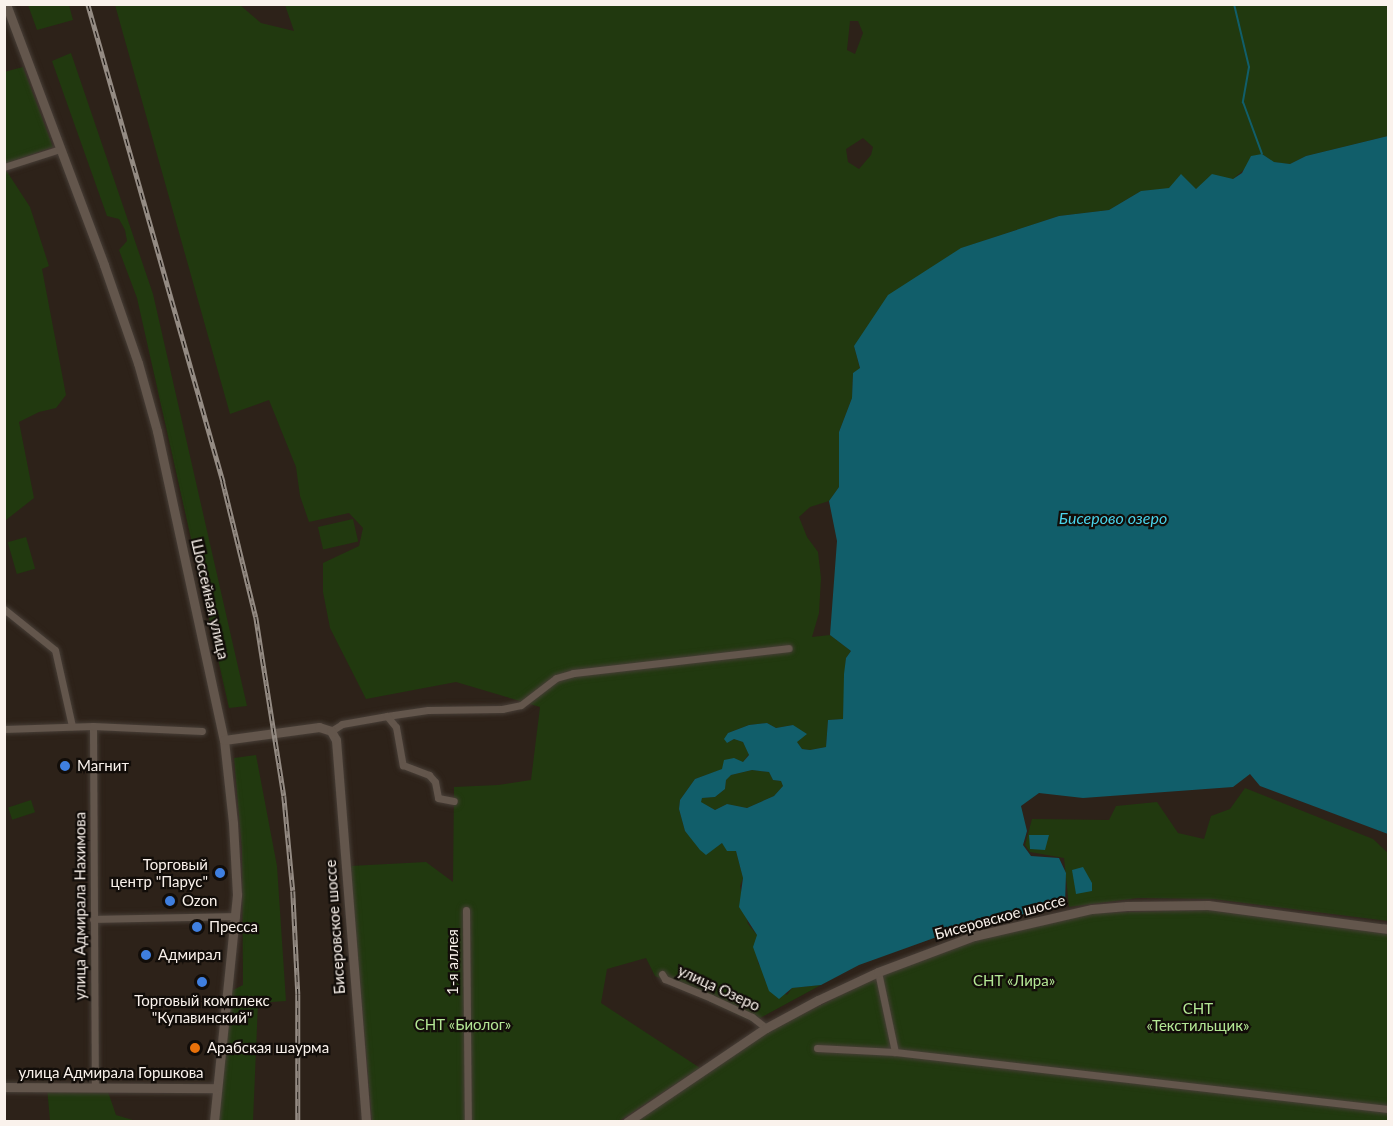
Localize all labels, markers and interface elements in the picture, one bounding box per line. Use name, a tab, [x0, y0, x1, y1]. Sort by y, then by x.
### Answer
water label: Бисерово озеро	[1059, 508, 1167, 528]
street label: Шоссейная улица	[187, 537, 233, 661]
place label: Магнит	[77, 757, 129, 775]
marker: Магнит	[58, 759, 72, 773]
street label: улица Адмирала Нахимова	[71, 812, 89, 1000]
place label: Торговый центр "Парус"	[111, 855, 208, 890]
street label: Бисеровское шоссе	[321, 859, 349, 995]
marker: Торговый центр "Парус"	[213, 866, 227, 880]
street label: Бисеровское шоссе	[933, 891, 1067, 943]
place label: Ozon	[182, 892, 217, 910]
marker: Ozon	[163, 894, 177, 908]
place label: Пресса	[209, 918, 258, 936]
marker: Пресса	[190, 920, 204, 934]
street label: 1-я аллея	[444, 929, 462, 995]
place label: Адмирал	[158, 946, 221, 964]
marker: Адмирал	[139, 948, 153, 962]
street label: улица Озеро	[675, 961, 763, 1015]
park label: СНТ «Лира»	[973, 972, 1055, 990]
marker: Торговый комплекс "Купавинский"	[195, 975, 209, 989]
place label: Торговый комплекс "Купавинский"	[134, 991, 270, 1026]
park label: СНТ «Текстильщик»	[1147, 999, 1249, 1034]
park label: СНТ «Биолог»	[415, 1016, 511, 1034]
place label: Арабская шаурма	[207, 1039, 329, 1057]
marker: Арабская шаурма	[188, 1041, 202, 1055]
street label: улица Адмирала Горшкова	[18, 1064, 204, 1082]

